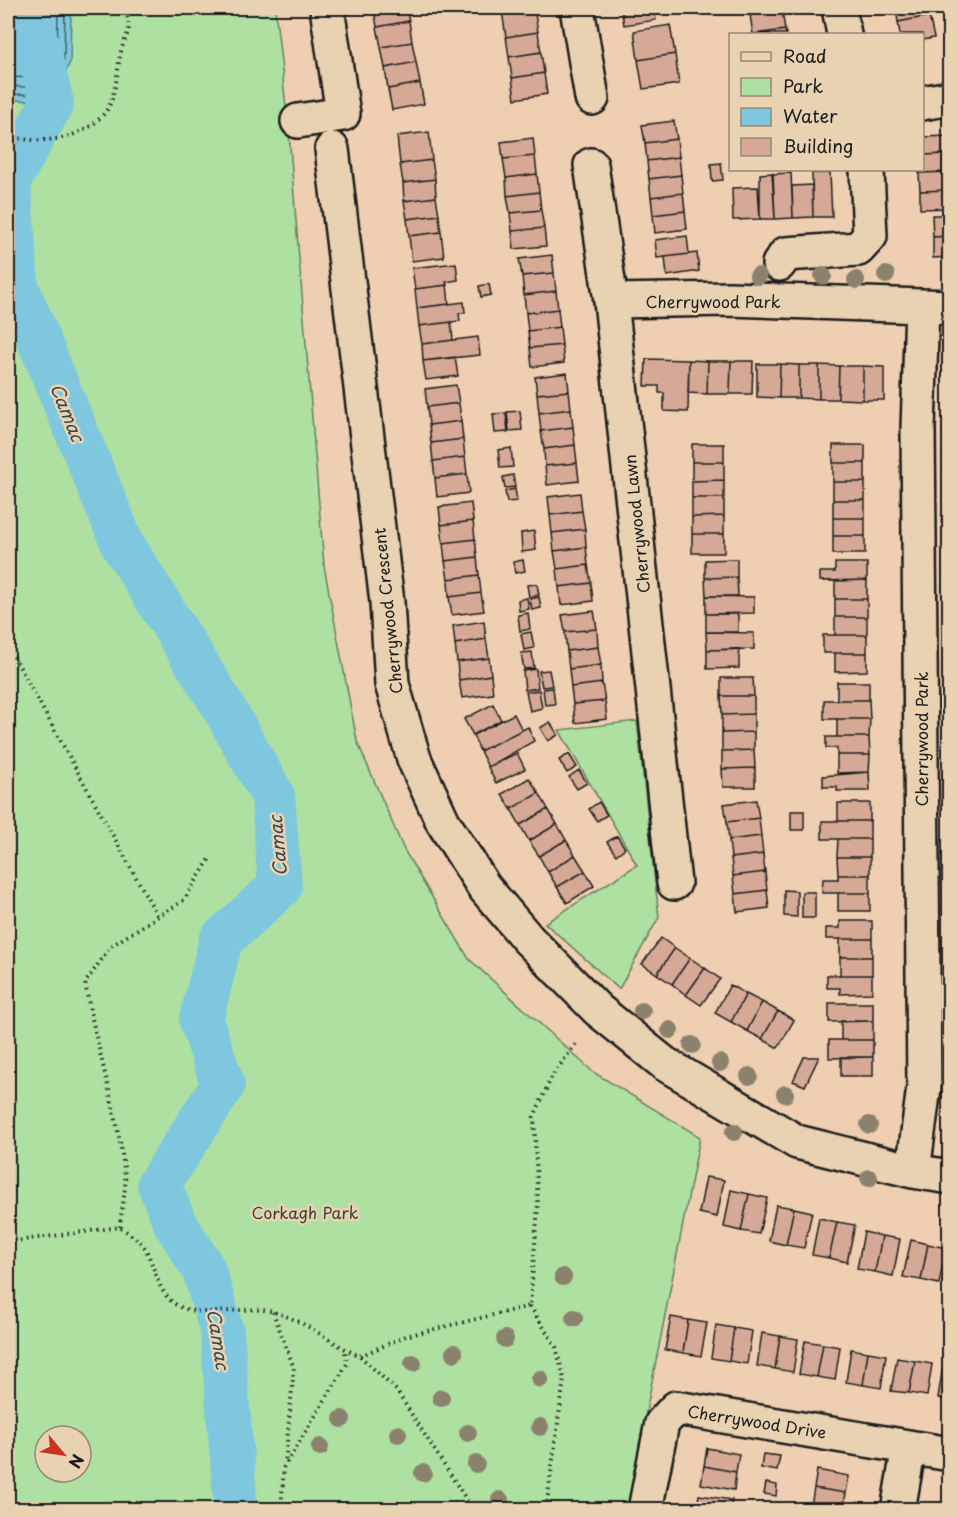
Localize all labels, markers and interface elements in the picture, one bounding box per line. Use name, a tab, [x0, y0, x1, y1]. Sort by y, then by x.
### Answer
legend	[729, 33, 924, 171]
text: Road	[783, 42, 827, 69]
text: Park	[783, 72, 823, 99]
text: Water	[783, 102, 838, 129]
text: Building	[783, 132, 853, 159]
street label: Cherrywood Park	[646, 289, 781, 313]
water label: Camac	[44, 379, 93, 447]
street label: Cherrywood Lawn	[617, 453, 655, 595]
street label: Cherrywood Crescent	[366, 526, 408, 695]
street label: Cherrywood Park	[909, 671, 933, 806]
water label: Camac	[261, 812, 293, 877]
park label: Corkagh Park	[251, 1200, 359, 1224]
water label: Camac	[201, 1307, 237, 1374]
street label: Cherrywood Drive	[686, 1398, 828, 1444]
north arrow	[33, 1424, 93, 1484]
text: N	[63, 1450, 91, 1473]

